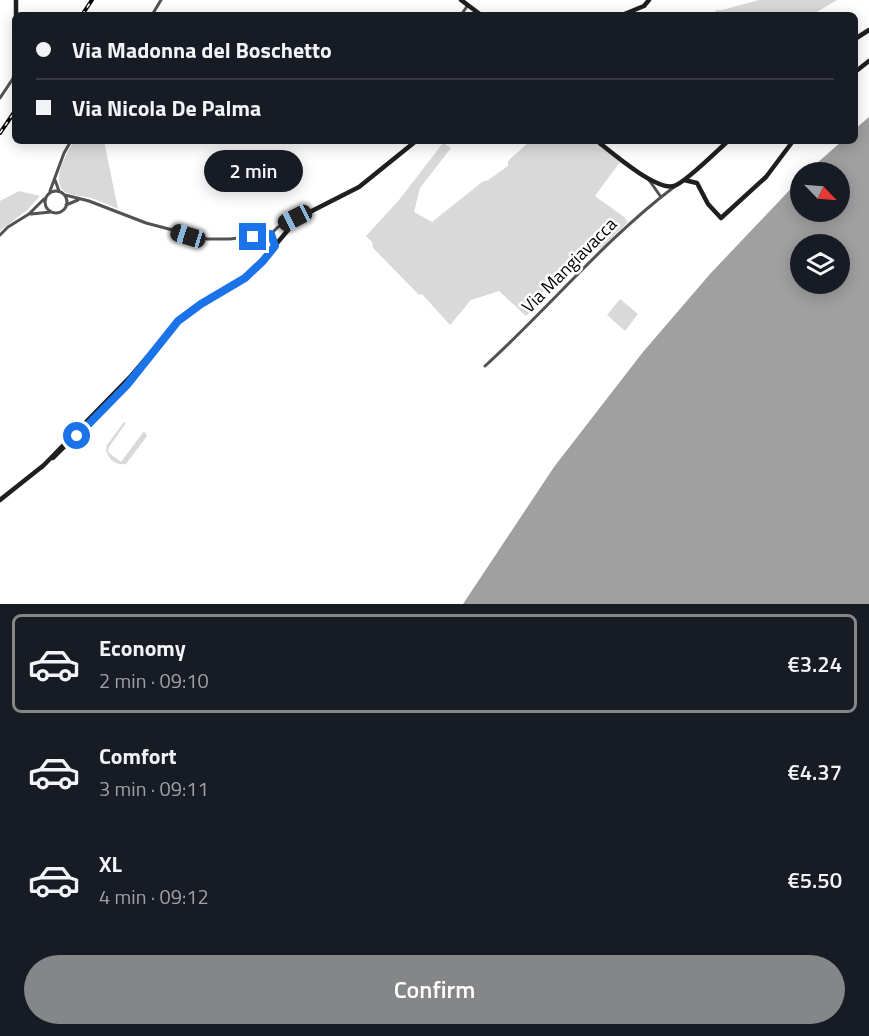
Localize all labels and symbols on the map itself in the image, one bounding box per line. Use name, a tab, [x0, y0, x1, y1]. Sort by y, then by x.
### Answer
callout: 2 min	[204, 150, 302, 192]
north arrow	[790, 162, 850, 222]
car	[275, 202, 315, 234]
street label: Via Mangiavacca	[515, 211, 623, 319]
car	[168, 222, 208, 250]
route end	[239, 223, 266, 250]
route start	[63, 422, 90, 449]

